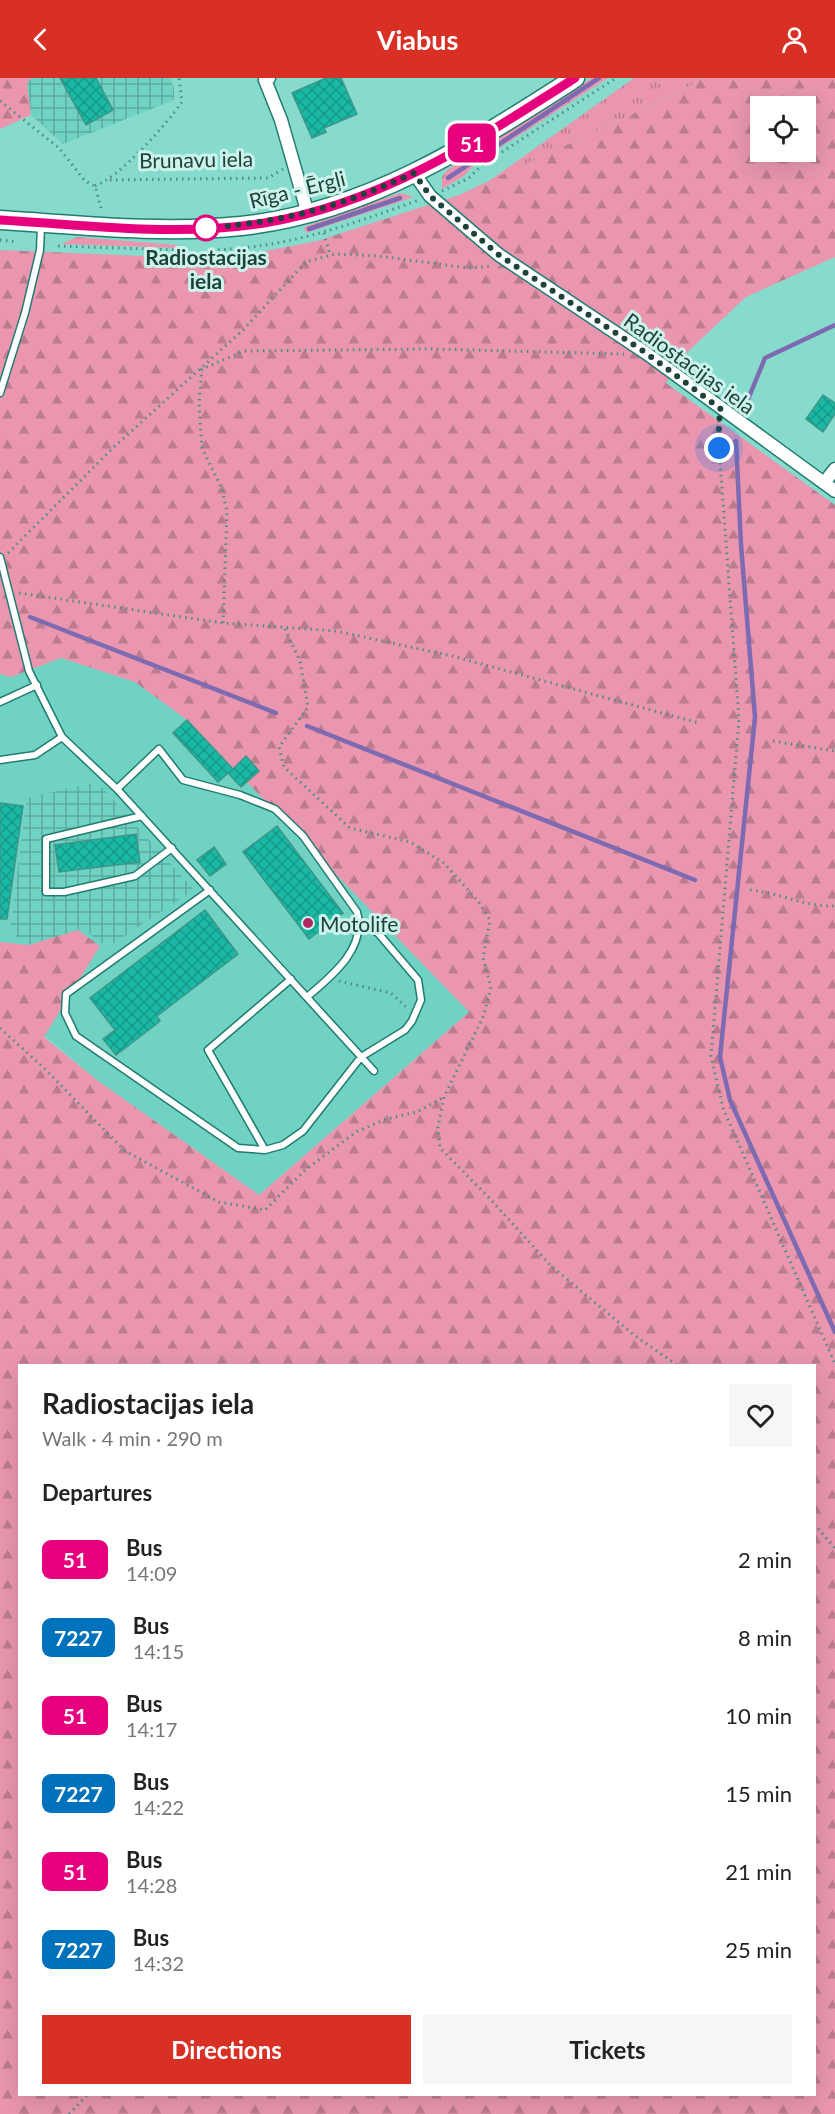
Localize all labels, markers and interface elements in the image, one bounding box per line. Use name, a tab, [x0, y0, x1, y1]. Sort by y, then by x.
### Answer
icon: back	[24, 23, 57, 56]
text: Viabus	[377, 23, 458, 56]
icon: person	[778, 23, 811, 56]
map controls	[750, 96, 816, 162]
button: locate	[750, 96, 816, 162]
line badge: 51	[445, 124, 499, 162]
text: 51	[460, 131, 484, 156]
street label: Brunavu iela	[139, 146, 253, 172]
street label: Rīga - Ērgļi	[246, 165, 348, 213]
marker: Radiostacijas iela	[193, 215, 219, 241]
place label: Radiostacijas iela	[145, 244, 267, 293]
street label: Radiostacijas iela	[620, 307, 760, 419]
your location	[704, 433, 734, 463]
place label: Motolife	[320, 911, 398, 936]
marker: Motolife	[301, 916, 315, 930]
button: heart	[729, 1384, 792, 1447]
text: Radiostacijas iela	[42, 1386, 254, 1420]
text: Walk · 4 min · 290 m	[42, 1426, 223, 1450]
text: Departures	[42, 1479, 152, 1506]
text: Bus	[126, 1534, 162, 1561]
text: 2 min	[738, 1546, 792, 1573]
text: 51	[63, 1547, 87, 1572]
text: 14:09	[126, 1561, 177, 1585]
text: Bus	[133, 1612, 169, 1639]
text: 8 min	[738, 1624, 792, 1651]
text: 7227	[54, 1625, 103, 1650]
text: 14:15	[133, 1639, 184, 1663]
text: Bus	[126, 1690, 162, 1717]
text: 10 min	[725, 1702, 792, 1729]
text: 51	[63, 1703, 87, 1728]
text: 14:17	[126, 1717, 177, 1741]
text: Bus	[133, 1768, 169, 1795]
text: 15 min	[725, 1780, 792, 1807]
text: 7227	[54, 1781, 103, 1806]
text: 14:22	[133, 1795, 184, 1819]
text: Bus	[126, 1846, 162, 1873]
text: 21 min	[725, 1858, 792, 1885]
text: 51	[63, 1859, 87, 1884]
text: 14:28	[126, 1873, 177, 1897]
text: Bus	[133, 1924, 169, 1951]
text: 25 min	[725, 1936, 792, 1963]
text: 7227	[54, 1937, 103, 1962]
text: 14:32	[133, 1951, 184, 1975]
button: Directions	[42, 2015, 411, 2084]
button: Tickets	[423, 2015, 792, 2084]

